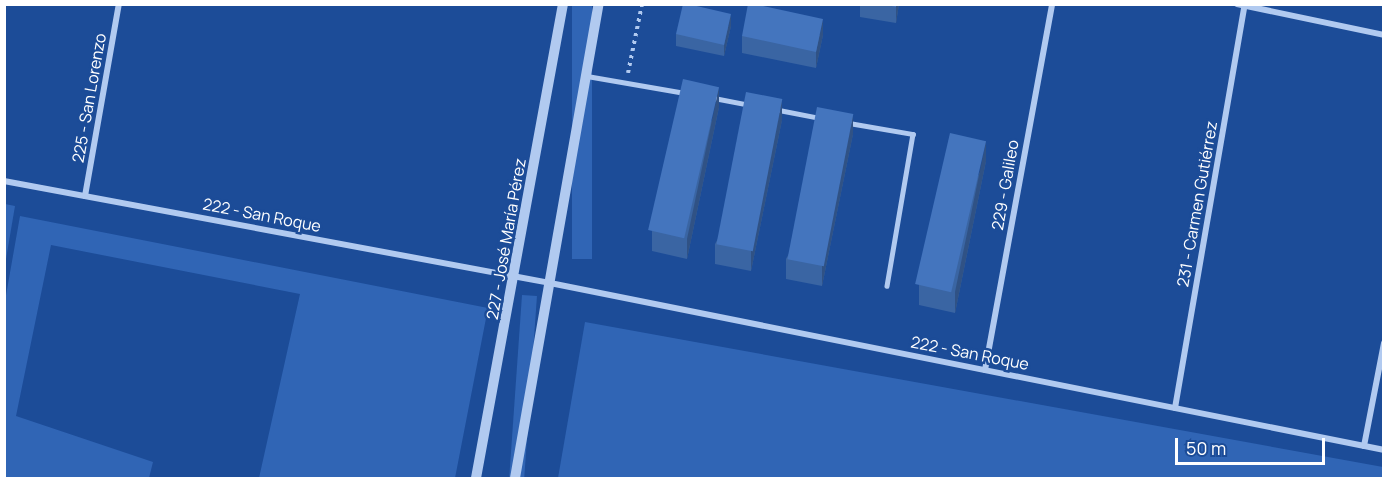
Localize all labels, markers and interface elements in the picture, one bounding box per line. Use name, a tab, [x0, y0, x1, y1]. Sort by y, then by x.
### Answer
street label: 225 - San Lorenzo	[68, 32, 110, 164]
street label: 231 - Carmen Gutiérrez	[1173, 119, 1221, 289]
street label: 229 - Galileo	[988, 138, 1022, 232]
street label: 227 - José María Pérez	[482, 157, 530, 321]
street label: 222 - San Roque	[201, 194, 323, 236]
street label: 222 - San Roque	[909, 332, 1031, 374]
scale bar	[1178, 426, 1328, 464]
text: 50 m	[1186, 436, 1226, 460]

